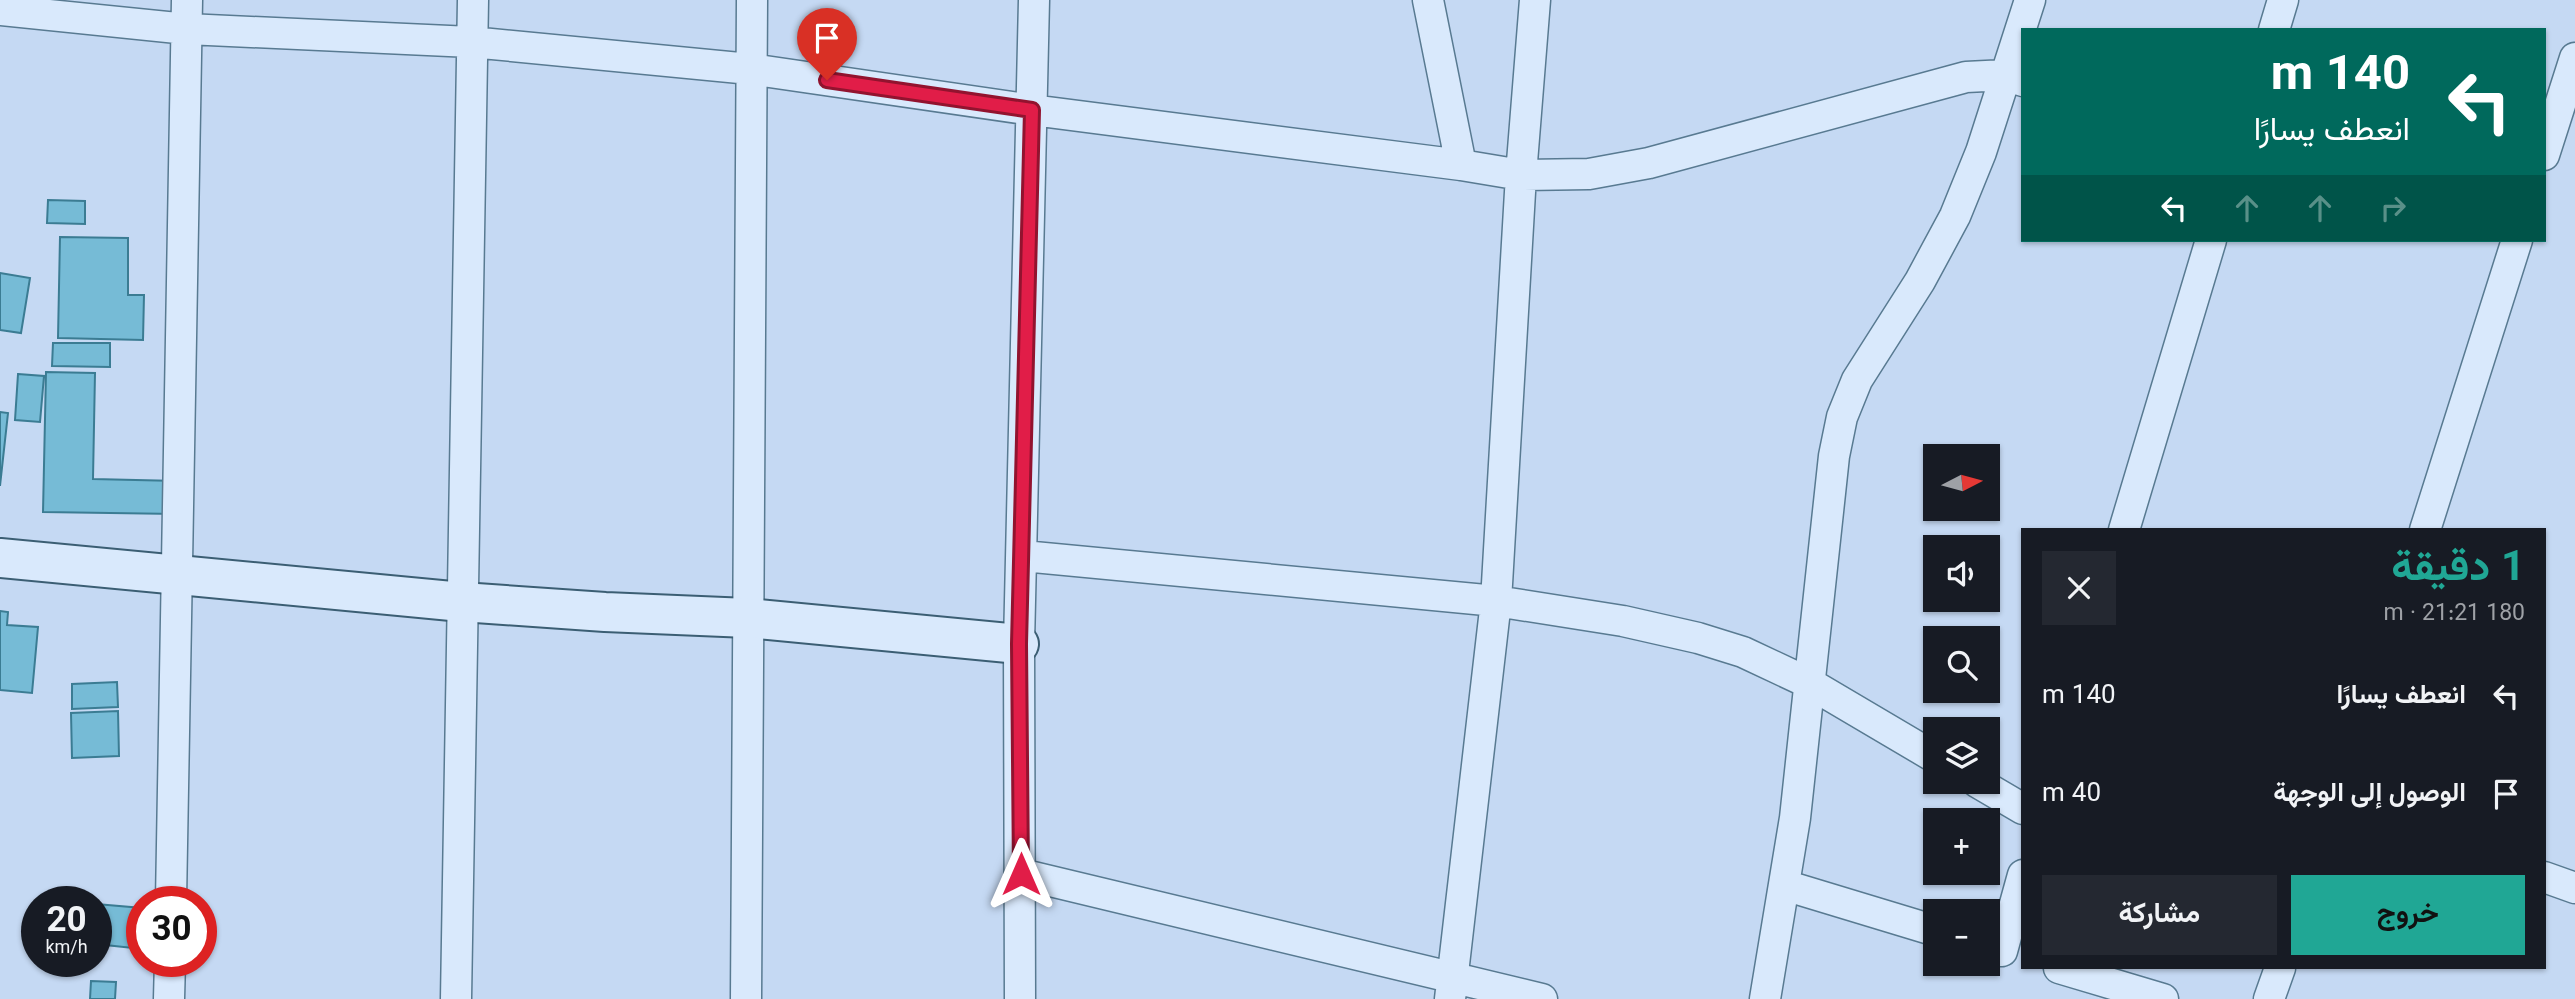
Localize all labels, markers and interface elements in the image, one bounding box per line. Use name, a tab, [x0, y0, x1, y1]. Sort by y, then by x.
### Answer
pin	[797, 8, 857, 80]
icon: arrive	[808, 19, 846, 57]
text: 140 m	[2271, 39, 2410, 115]
icon: left	[2434, 56, 2525, 147]
text: انعطف يسارًا	[2254, 107, 2410, 157]
icon: left	[2155, 189, 2193, 227]
icon: ahead	[2228, 189, 2266, 227]
icon: ahead	[2301, 189, 2339, 227]
icon: right	[2374, 189, 2412, 227]
north arrow	[1923, 444, 2000, 522]
map controls	[1923, 444, 2000, 976]
button: sound	[1923, 535, 2000, 612]
text: 1 دقيقة	[2391, 537, 2525, 603]
button: close	[2042, 551, 2116, 625]
text: 180 m · 21:21	[2384, 596, 2525, 632]
button: search	[1923, 626, 2000, 703]
text: 140 m	[2042, 676, 2116, 717]
text: انعطف يسارًا	[2336, 676, 2466, 717]
icon: left	[2487, 677, 2525, 715]
button: layers	[1923, 717, 2000, 794]
text: 40 m	[2042, 774, 2101, 815]
text: الوصول إلى الوجهة	[2273, 774, 2466, 815]
icon: arrive	[2487, 775, 2525, 813]
button: +	[1923, 808, 2000, 885]
position arrow	[984, 837, 1058, 911]
button: مشاركة	[2042, 875, 2277, 955]
button: خروج	[2291, 875, 2525, 955]
speed limit sign: 30	[126, 886, 217, 977]
text: 20	[46, 895, 87, 950]
button: −	[1923, 899, 2000, 976]
text: km/h	[45, 935, 88, 963]

